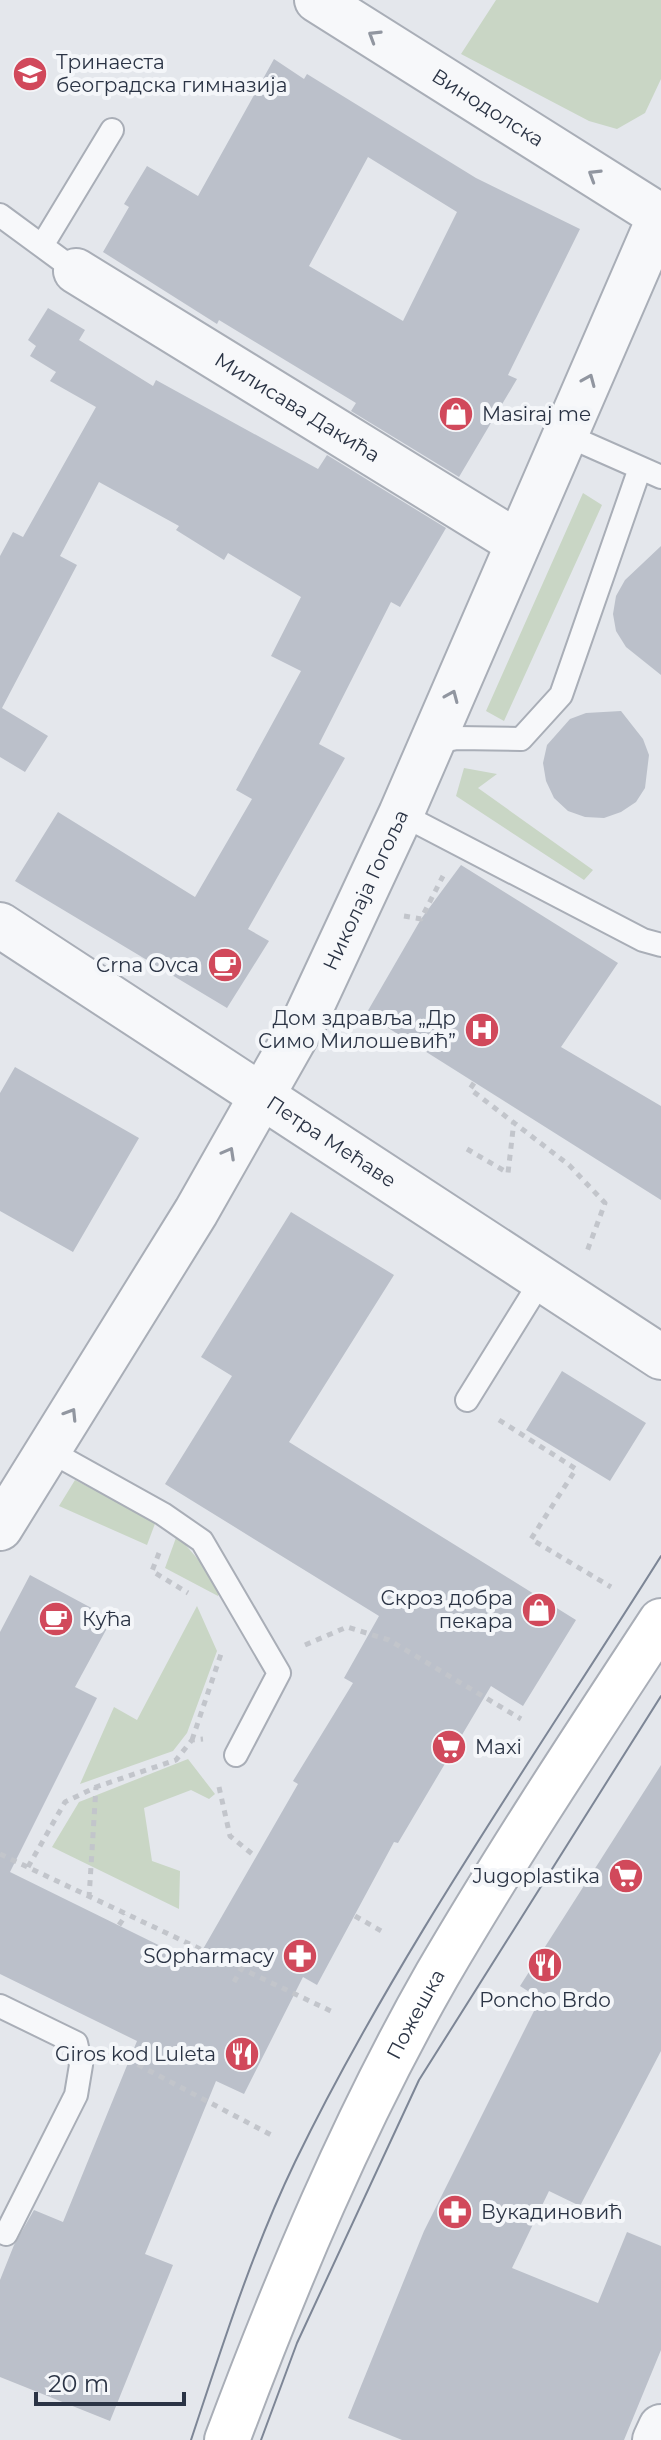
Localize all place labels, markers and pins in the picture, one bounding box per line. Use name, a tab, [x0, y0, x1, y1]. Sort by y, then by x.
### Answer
place label: Тринаеста београдска гимназија	[56, 50, 287, 97]
school or university icon: Тринаеста београдска гимназија	[11, 55, 49, 93]
shop icon: Masiraj me	[437, 395, 475, 433]
place label: Masiraj me	[482, 402, 591, 426]
cafe icon: Crna Ovca	[206, 946, 244, 984]
place label: Crna Ovca	[96, 953, 199, 977]
place label: Дом здравља „Др Симо Милошевић”	[258, 1006, 456, 1053]
hospital icon: Дом здравља „Др Симо Милошевић”	[463, 1011, 501, 1049]
place label: Скроз добра пекара	[380, 1586, 513, 1633]
shop icon: Скроз добра пекара	[520, 1591, 558, 1629]
cafe icon: Кућа	[37, 1600, 75, 1638]
place label: Кућа	[82, 1607, 132, 1631]
supermarket icon: Maxi	[430, 1728, 468, 1766]
place label: Maxi	[475, 1735, 522, 1759]
supermarket icon: Jugoplastika	[607, 1857, 645, 1895]
place label: Jugoplastika	[472, 1864, 600, 1888]
pharmacy icon: SOpharmacy	[281, 1937, 319, 1975]
place label: SOpharmacy	[143, 1944, 274, 1968]
restaurant icon: Poncho Brdo	[526, 1946, 564, 1984]
place label: Poncho Brdo	[479, 1988, 611, 2012]
restaurant icon: Giros kod Luleta	[223, 2035, 261, 2073]
place label: Giros kod Luleta	[55, 2042, 216, 2066]
pharmacy icon: Вукадиновић	[436, 2193, 474, 2231]
place label: Вукадиновић	[481, 2200, 623, 2224]

